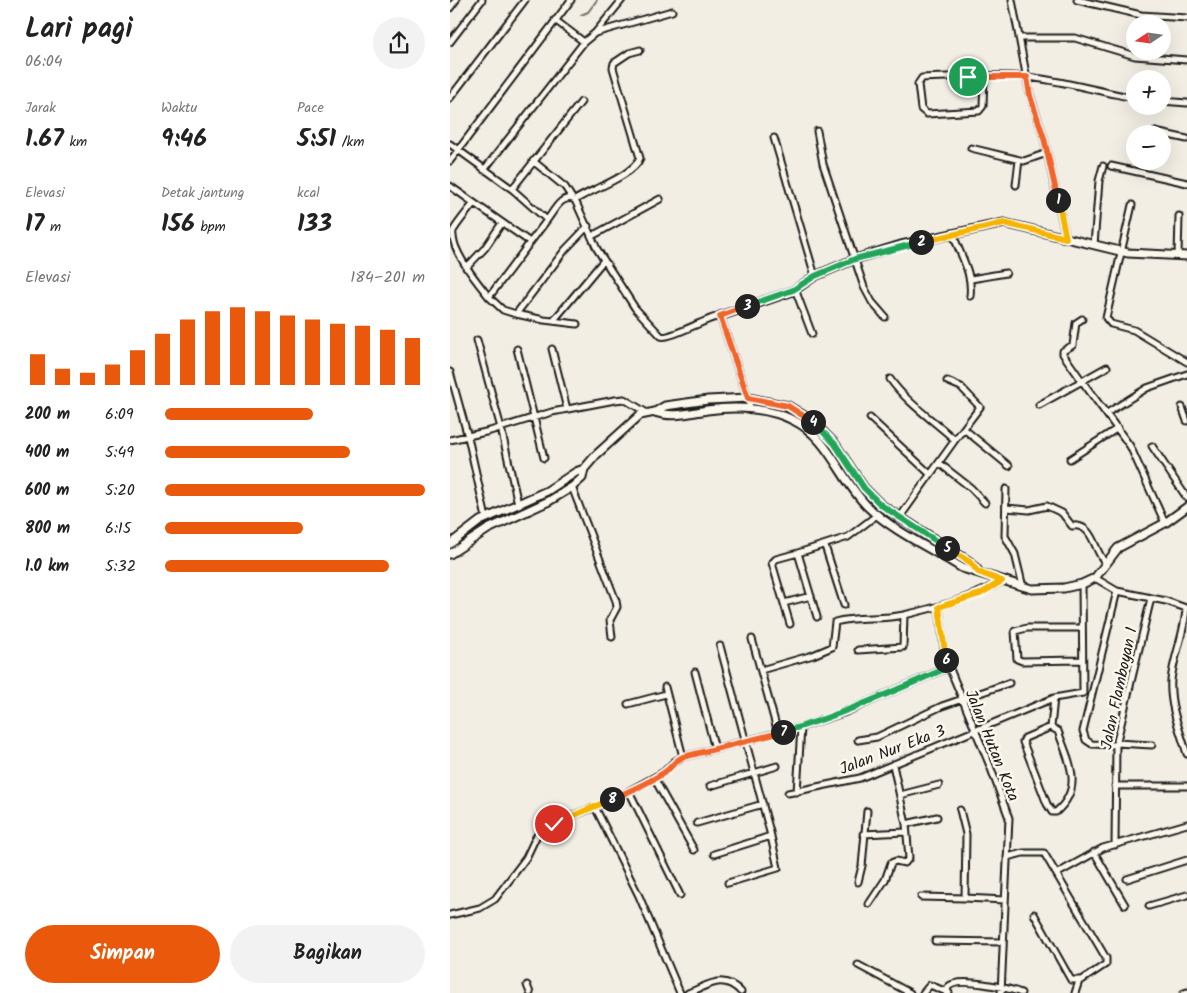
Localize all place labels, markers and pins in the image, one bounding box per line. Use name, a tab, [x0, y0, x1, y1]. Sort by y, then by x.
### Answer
pin	[947, 56, 989, 98]
pin: 1	[1046, 188, 1070, 212]
pin: 2	[908, 230, 934, 254]
pin: 3	[734, 294, 760, 318]
pin: 4	[800, 410, 826, 434]
pin: 5	[934, 536, 960, 560]
pin: 6	[934, 648, 958, 672]
pin: 7	[770, 720, 796, 744]
pin: 8	[600, 786, 624, 812]
pin	[533, 803, 575, 845]

